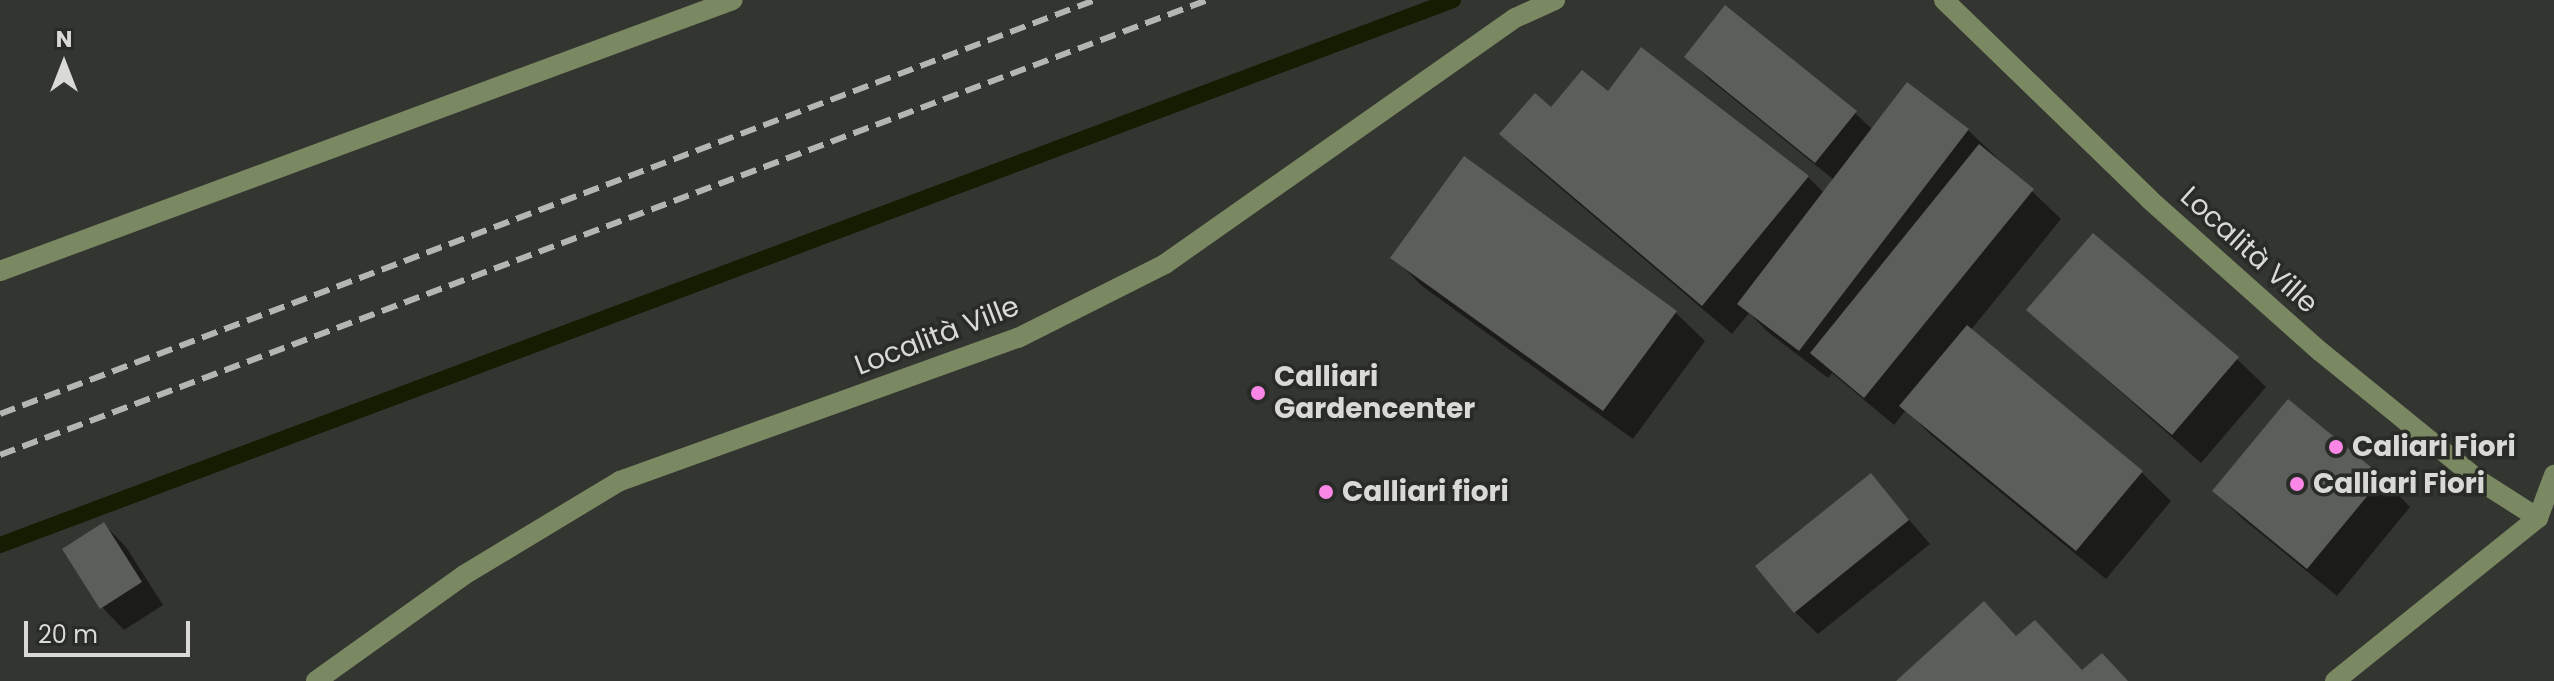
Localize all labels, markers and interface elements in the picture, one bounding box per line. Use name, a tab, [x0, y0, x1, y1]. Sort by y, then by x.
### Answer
north arrow	[24, 24, 104, 104]
text: N	[56, 24, 72, 55]
street label: Località Ville	[2173, 180, 2325, 320]
street label: Località Ville	[850, 289, 1024, 383]
place label: Calliari Gardencenter	[1274, 360, 1475, 426]
marker: Calliari Gardencenter	[1249, 384, 1267, 402]
place label: Caliari Fiori	[2352, 430, 2516, 464]
marker: Caliari Fiori	[2327, 438, 2345, 456]
place label: Calliari Fiori	[2313, 467, 2485, 501]
place label: Calliari fiori	[1342, 475, 1509, 509]
marker: Calliari Fiori	[2288, 475, 2306, 493]
marker: Calliari fiori	[1317, 483, 1335, 501]
scale bar	[28, 605, 194, 655]
text: 20 m	[38, 618, 98, 651]

